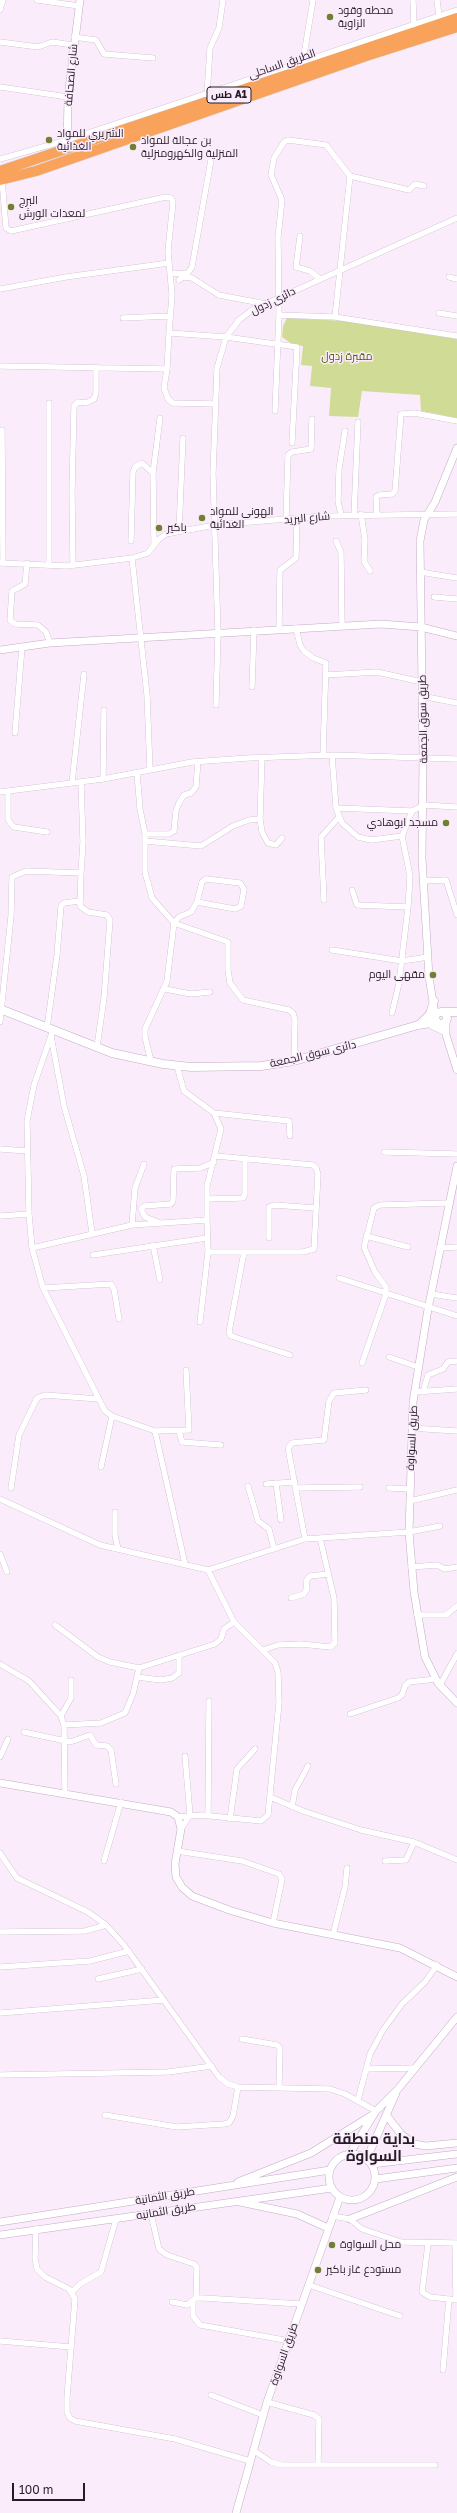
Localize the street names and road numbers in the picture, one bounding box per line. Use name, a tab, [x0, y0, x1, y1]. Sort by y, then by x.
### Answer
street label: شارع الصحافة	[62, 43, 80, 107]
street label: الطريق الساحلى	[247, 46, 317, 82]
road number: طس A1	[207, 87, 251, 103]
street label: دائرى زدول	[248, 284, 298, 318]
street label: شارع البريد	[283, 509, 331, 527]
street label: طريق سوق الجمعة	[416, 674, 430, 764]
street label: دائرى سوق الجمعة	[269, 1038, 357, 1070]
street label: طريق السواوة	[404, 1405, 420, 1471]
street label: طريق الثمانية	[134, 2185, 196, 2207]
street label: طريق الثمانيه	[135, 2200, 197, 2222]
street label: طريق السواوة	[267, 2321, 301, 2387]

